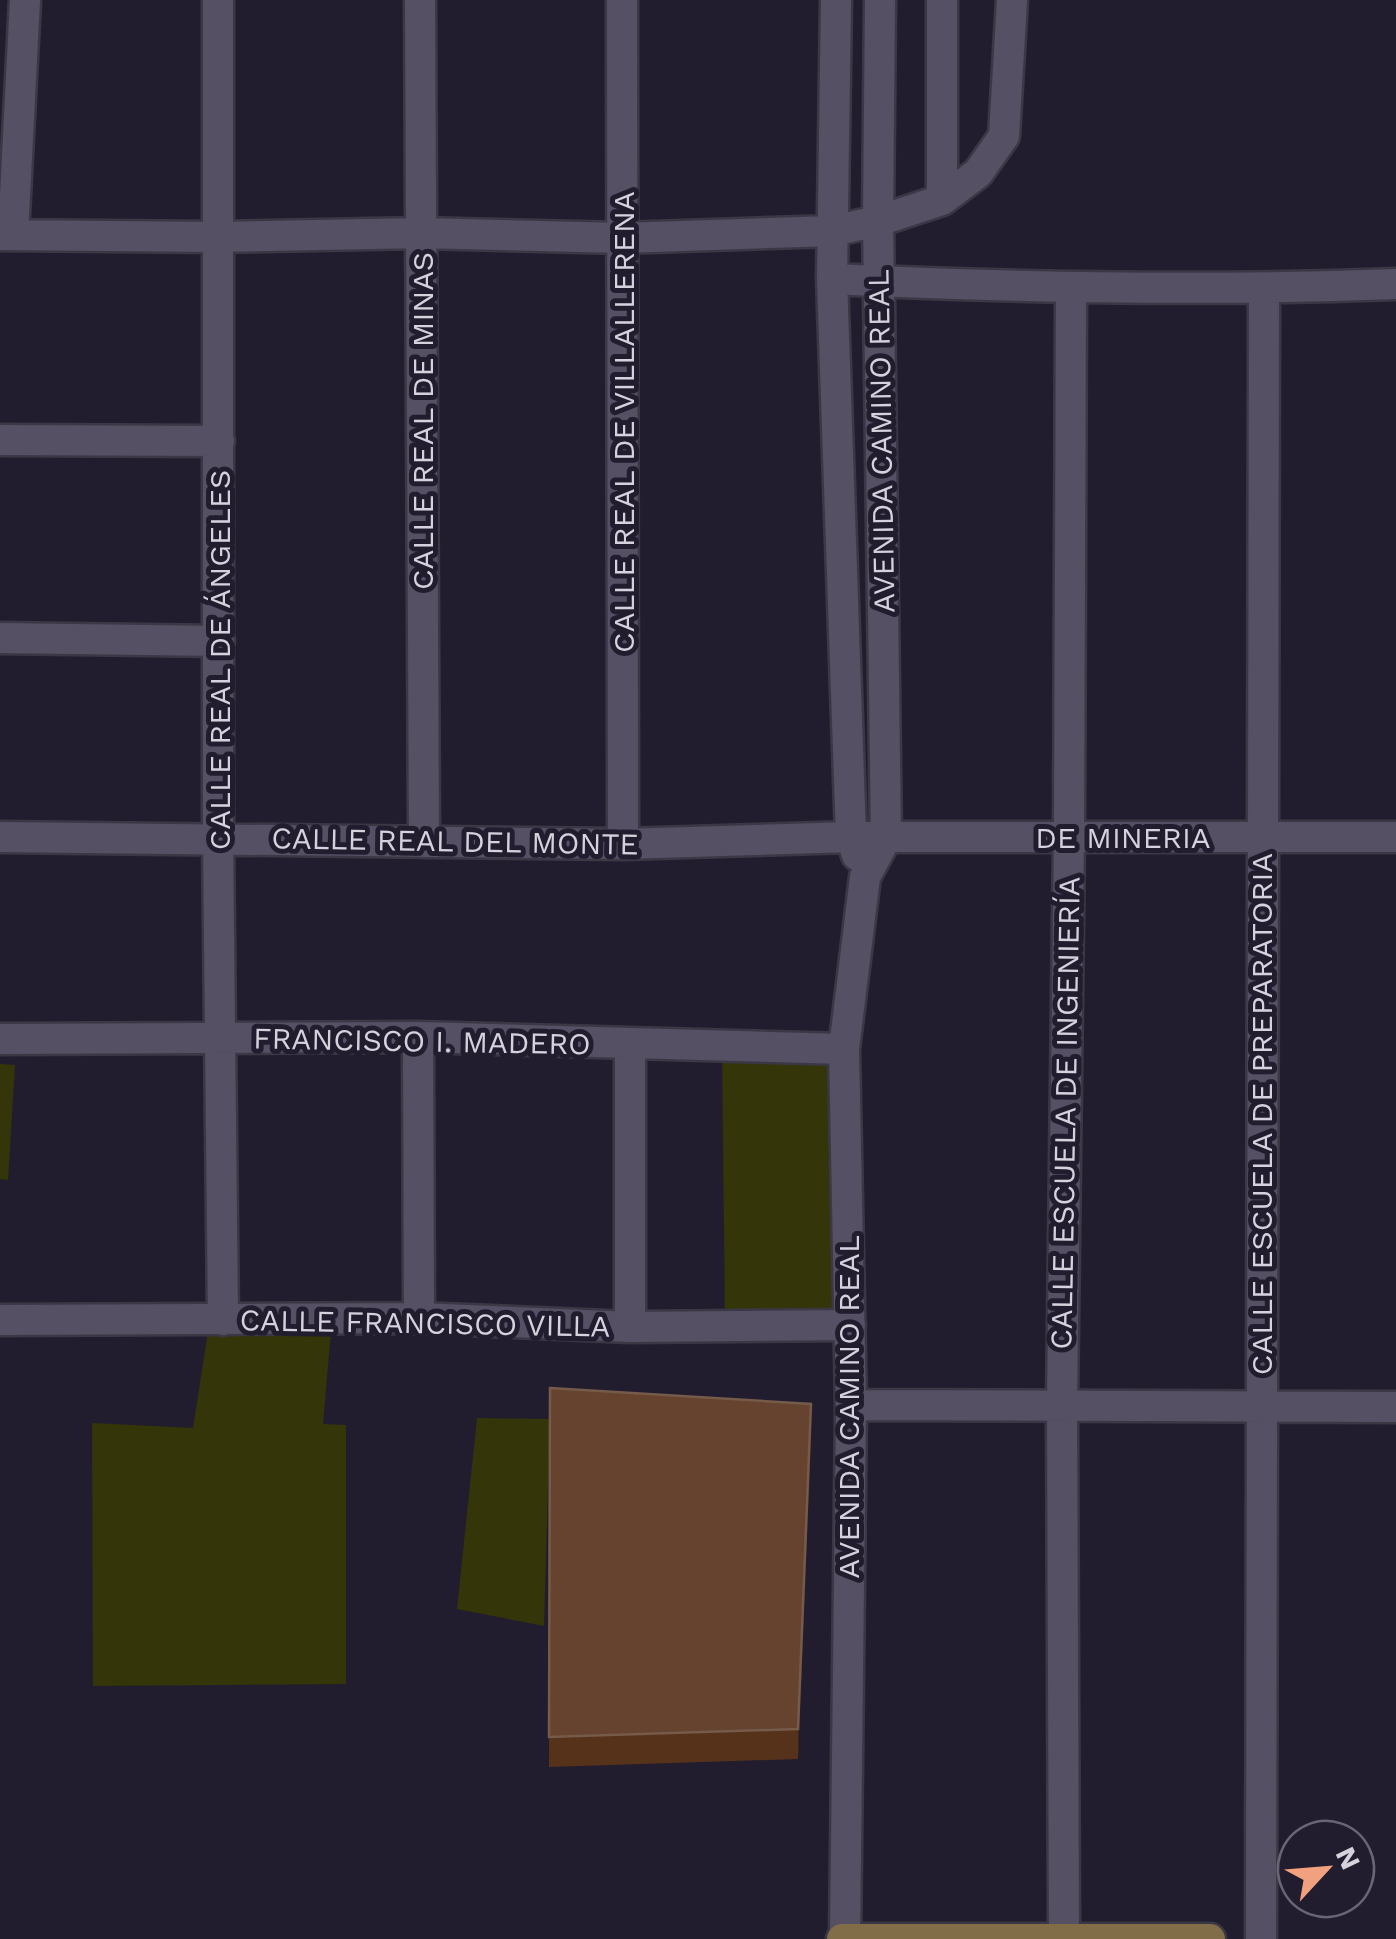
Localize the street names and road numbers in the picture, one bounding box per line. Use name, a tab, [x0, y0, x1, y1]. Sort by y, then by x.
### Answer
street label: CALLE REAL DE VILLALLERENA	[606, 191, 641, 653]
street label: CALLE REAL DE MINAS	[405, 252, 440, 590]
street label: AVENIDA CAMINO REAL	[861, 269, 901, 613]
street label: CALLE REAL DE ÁNGELES	[202, 470, 237, 850]
street label: CALLE REAL DEL MONTE	[271, 820, 639, 862]
street label: DE MINERIA	[1035, 820, 1211, 855]
street label: CALLE ESCUELA DE PREPARATORIA	[1244, 853, 1279, 1375]
street label: CALLE ESCUELA DE INGENIERÍA	[1043, 876, 1087, 1350]
street label: FRANCISCO I. MADERO	[253, 1021, 591, 1061]
street label: AVENIDA CAMINO REAL	[831, 1235, 866, 1579]
street label: CALLE FRANCISCO VILLA	[239, 1302, 611, 1344]

